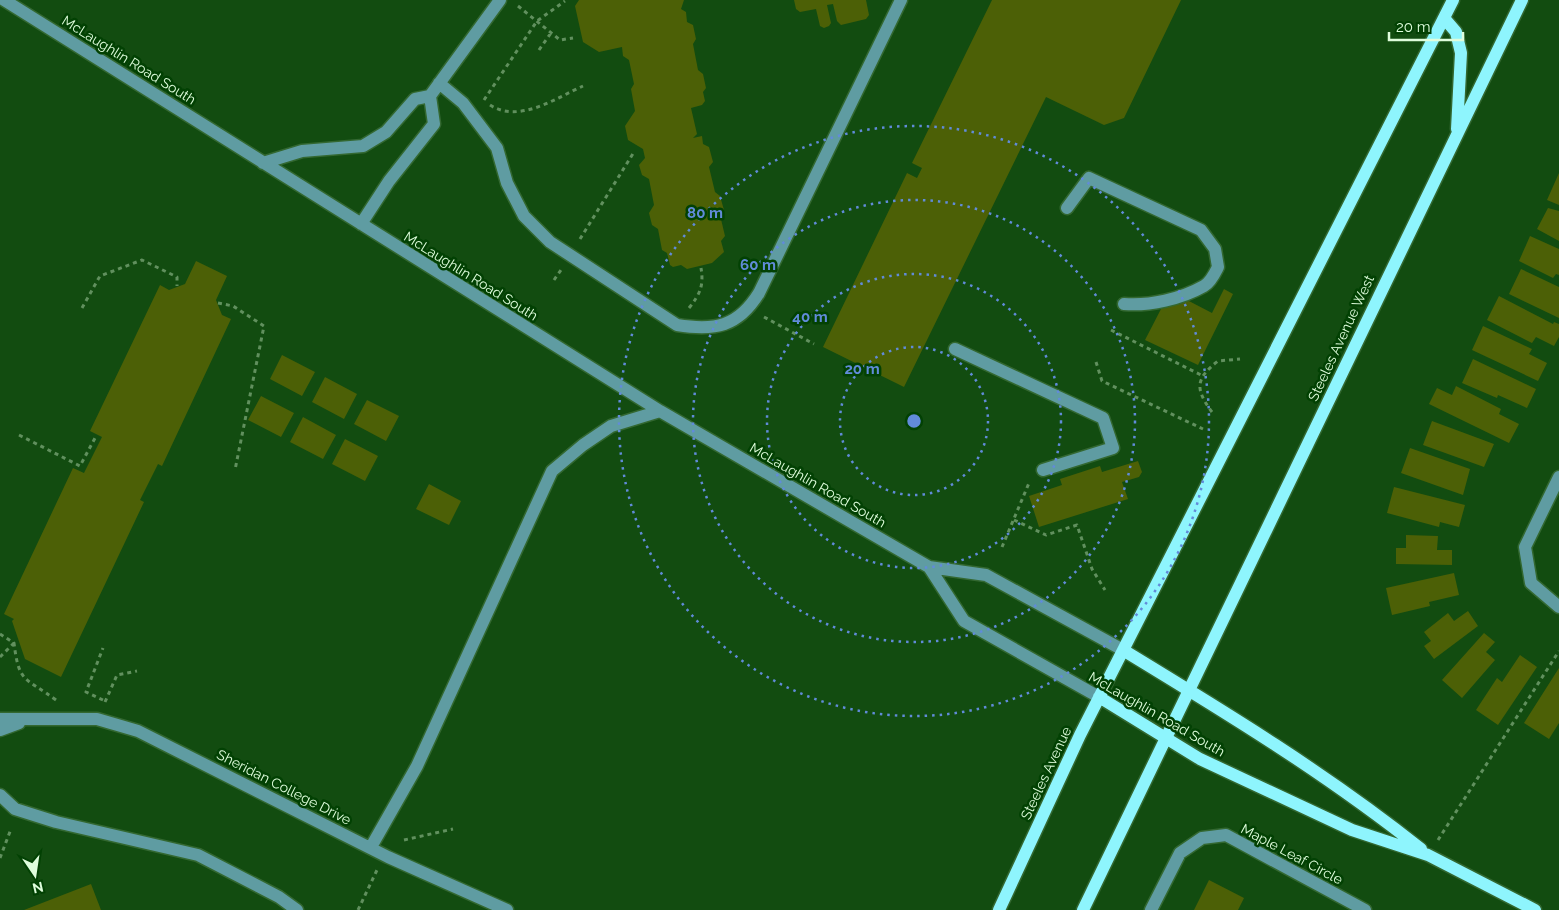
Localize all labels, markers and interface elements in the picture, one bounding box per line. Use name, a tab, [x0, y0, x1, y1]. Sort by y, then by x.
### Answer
scale bar	[1389, 10, 1463, 42]
street label: McLaughlin Road South	[59, 12, 199, 108]
text: 20 m	[1396, 18, 1431, 36]
text: 80 m	[687, 204, 723, 222]
street label: McLaughlin Road South	[401, 228, 541, 324]
text: 60 m	[740, 256, 776, 274]
street label: Steeles Avenue West	[1305, 272, 1377, 403]
text: 40 m	[792, 308, 828, 326]
text: 20 m	[844, 360, 880, 378]
centre of rings	[905, 412, 923, 430]
street label: McLaughlin Road South	[747, 439, 889, 531]
street label: McLaughlin Road South	[1086, 668, 1228, 760]
street label: Steeles Avenue	[1018, 724, 1074, 822]
street label: Sheridan College Drive	[214, 746, 354, 828]
street label: Maple Leaf Circle	[1238, 820, 1346, 888]
north arrow	[10, 850, 60, 900]
text: N	[31, 879, 45, 897]

